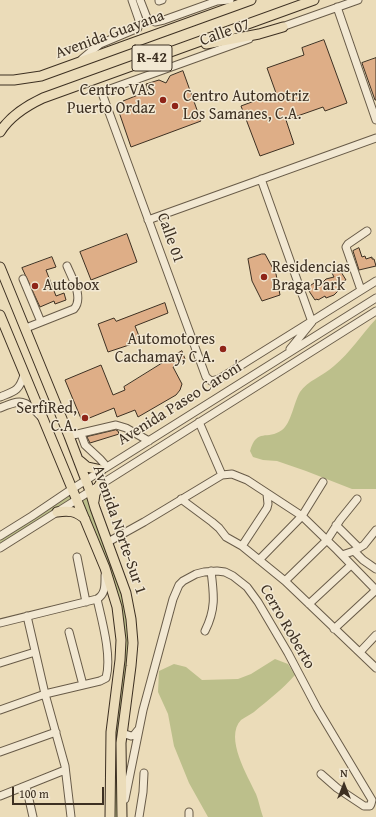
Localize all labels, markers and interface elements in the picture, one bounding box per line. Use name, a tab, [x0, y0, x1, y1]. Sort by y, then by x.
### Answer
street label: Avenida Guayana	[53, 6, 167, 64]
street label: Calle 07	[197, 15, 253, 51]
road number: R-42	[132, 45, 172, 71]
place label: Centro VAS Puerto Ordaz	[67, 81, 155, 119]
place label: Centro Automotriz Los Samanes, C.A.	[183, 87, 309, 125]
marker: Centro VAS Puerto Ordaz	[158, 95, 168, 105]
marker: Centro Automotriz Los Samanes, C.A.	[170, 101, 180, 111]
street label: Calle 01	[152, 210, 188, 266]
place label: Residencias Braga Park	[272, 258, 350, 296]
marker: Residencias Braga Park	[259, 272, 269, 282]
place label: Autobox	[43, 276, 99, 296]
marker: Autobox	[30, 281, 40, 291]
place label: Automotores Cachamay, C.A.	[115, 330, 215, 368]
marker: Automotores Cachamay, C.A.	[218, 344, 228, 354]
street label: Avenida Paseo Caroní	[114, 358, 246, 450]
place label: SerfiRed, C.A.	[16, 399, 77, 437]
marker: SerfiRed, C.A.	[80, 413, 90, 423]
street label: Avenida Norte-Sur 1	[88, 463, 150, 597]
street label: Cerro Roberto	[255, 581, 319, 673]
north arrow	[324, 765, 364, 805]
text: N	[340, 765, 348, 781]
scale bar	[14, 779, 106, 805]
text: 100 m	[19, 785, 49, 802]

